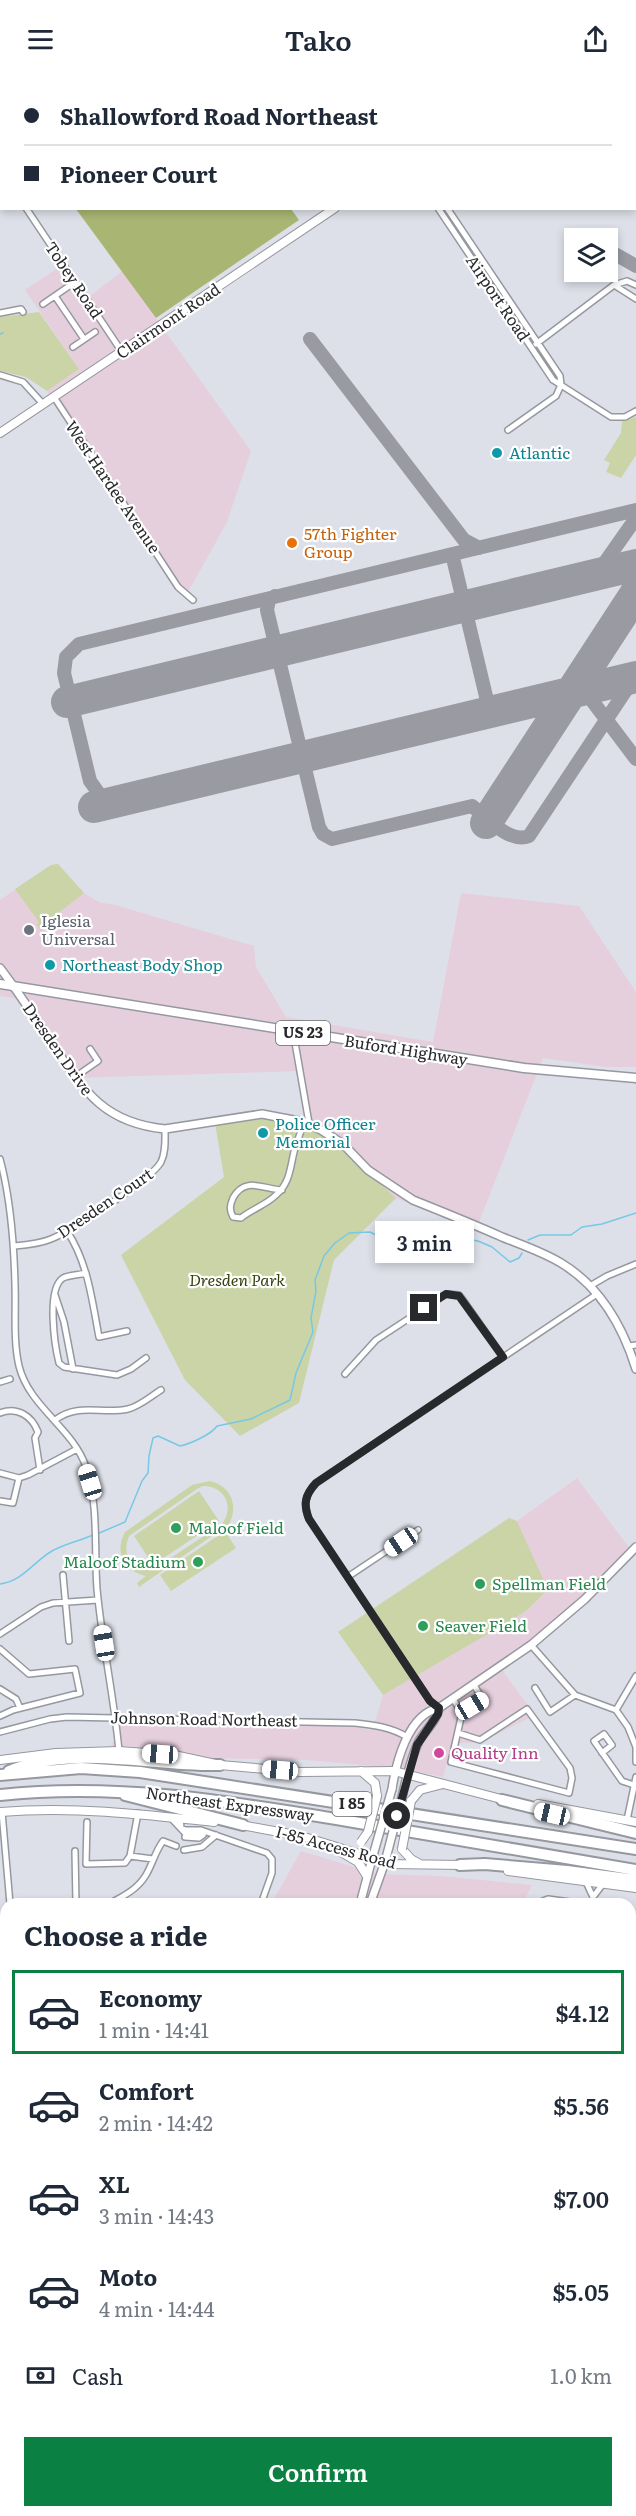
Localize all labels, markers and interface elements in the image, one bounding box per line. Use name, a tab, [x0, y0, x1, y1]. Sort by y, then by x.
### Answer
text: Tako	[284, 19, 352, 59]
icon: menu	[24, 23, 57, 56]
icon: share	[579, 23, 612, 56]
text: Shallowford Road Northeast	[60, 99, 378, 132]
text: Pioneer Court	[60, 157, 217, 190]
map controls	[564, 228, 618, 282]
button: layers	[564, 228, 618, 282]
street label: Tobey Road	[40, 236, 110, 323]
street label: Airport Road	[461, 249, 537, 346]
street label: Clairmont Road	[111, 276, 225, 364]
street label: West Hardee Avenue	[60, 415, 167, 558]
place label: Atlantic	[509, 440, 570, 464]
marker: Atlantic	[490, 446, 504, 460]
place label: 57th Fighter Group	[304, 521, 397, 563]
marker: 57th Fighter Group	[285, 536, 299, 550]
place label: Iglesia Universal	[41, 908, 115, 950]
marker: Iglesia Universal	[22, 923, 36, 937]
place label: Northeast Body Shop	[62, 952, 223, 976]
marker: Northeast Body Shop	[43, 958, 57, 972]
street label: Dresden Drive	[18, 997, 100, 1100]
road number: US 23	[276, 1021, 330, 1045]
street label: Buford Highway	[343, 1027, 470, 1071]
place label: Police Officer Memorial	[275, 1111, 376, 1153]
marker: Police Officer Memorial	[256, 1126, 270, 1140]
street label: Dresden Court	[52, 1161, 158, 1243]
callout: 3 min	[374, 1221, 474, 1263]
text: 3 min	[397, 1227, 452, 1257]
park label: Dresden Park	[189, 1267, 285, 1291]
route end	[410, 1294, 437, 1321]
car	[76, 1462, 104, 1502]
place label: Maloof Field	[188, 1515, 284, 1539]
marker: Maloof Field	[169, 1521, 183, 1535]
car	[381, 1524, 421, 1560]
place label: Maloof Stadium	[63, 1549, 186, 1573]
marker: Maloof Stadium	[191, 1555, 205, 1569]
place label: Spellman Field	[492, 1571, 606, 1595]
marker: Spellman Field	[473, 1577, 487, 1591]
place label: Seaver Field	[435, 1613, 527, 1637]
marker: Seaver Field	[416, 1619, 430, 1633]
car	[92, 1624, 116, 1662]
car	[452, 1689, 492, 1723]
street label: Johnson Road Northeast	[110, 1704, 298, 1732]
place label: Quality Inn	[451, 1740, 539, 1764]
car	[141, 1744, 179, 1764]
marker: Quality Inn	[432, 1746, 446, 1760]
car	[261, 1759, 299, 1781]
street label: Northeast Expressway	[145, 1779, 316, 1827]
road number: I 85	[332, 1792, 372, 1816]
car	[532, 1801, 572, 1827]
route start	[383, 1802, 410, 1829]
street label: I-85 Access Road	[273, 1818, 400, 1874]
text: Choose a ride	[24, 1914, 207, 1954]
text: Economy	[99, 1981, 202, 2014]
icon: car	[27, 1985, 81, 2039]
text: $4.12	[556, 1996, 609, 2029]
text: 1 min · 14:41	[99, 2014, 209, 2044]
text: Comfort	[99, 2074, 194, 2107]
icon: car	[27, 2078, 81, 2132]
text: $5.56	[553, 2089, 609, 2122]
text: 2 min · 14:42	[99, 2107, 213, 2137]
text: XL	[99, 2167, 130, 2200]
icon: car	[27, 2171, 81, 2225]
text: $7.00	[553, 2182, 609, 2215]
text: 3 min · 14:43	[99, 2200, 214, 2230]
text: Moto	[99, 2260, 157, 2293]
icon: car	[27, 2264, 81, 2318]
text: $5.05	[553, 2275, 609, 2308]
text: 4 min · 14:44	[99, 2293, 215, 2323]
icon: cash	[24, 2359, 57, 2392]
text: Cash	[72, 2359, 123, 2392]
text: 1.0 km	[550, 2360, 612, 2390]
button: Confirm	[24, 2437, 612, 2506]

